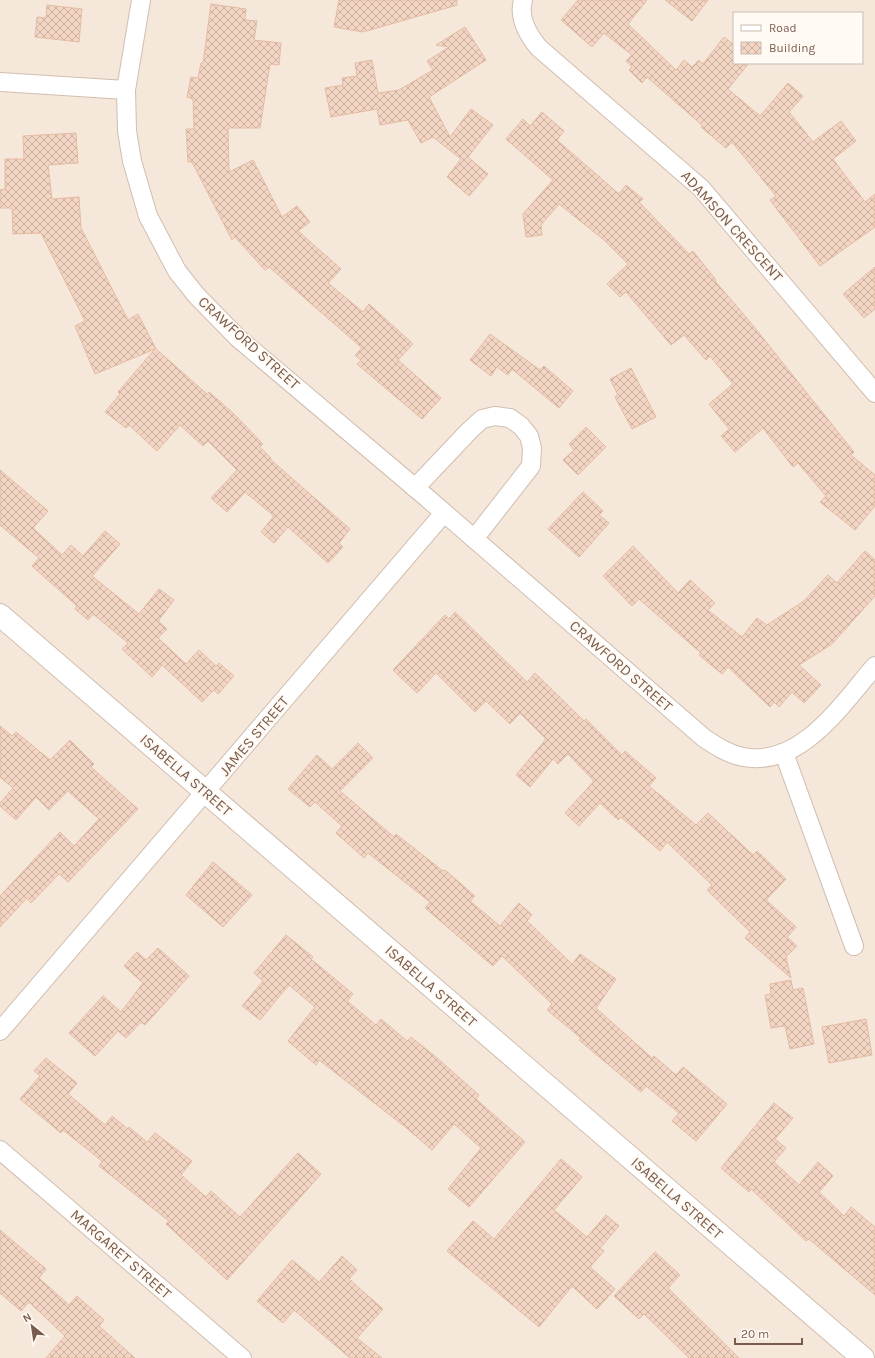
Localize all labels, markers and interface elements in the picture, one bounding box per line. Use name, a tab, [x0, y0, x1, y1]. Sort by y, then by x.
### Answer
legend	[733, 12, 863, 64]
text: Road	[769, 21, 797, 35]
text: Building	[769, 41, 816, 55]
street label: ADAMSON CRESCENT	[677, 167, 787, 286]
street label: CRAWFORD STREET	[195, 293, 304, 394]
street label: CRAWFORD STREET	[566, 616, 676, 716]
street label: JAMES STREET	[215, 692, 293, 780]
street label: ISABELLA STREET	[136, 730, 236, 820]
street label: ISABELLA STREET	[381, 941, 481, 1031]
street label: ISABELLA STREET	[627, 1153, 727, 1243]
street label: MARGARET STREET	[67, 1205, 175, 1303]
north arrow	[12, 1306, 52, 1346]
text: N	[21, 1310, 34, 1325]
scale bar	[735, 1320, 802, 1346]
text: 20 m	[741, 1327, 769, 1341]

